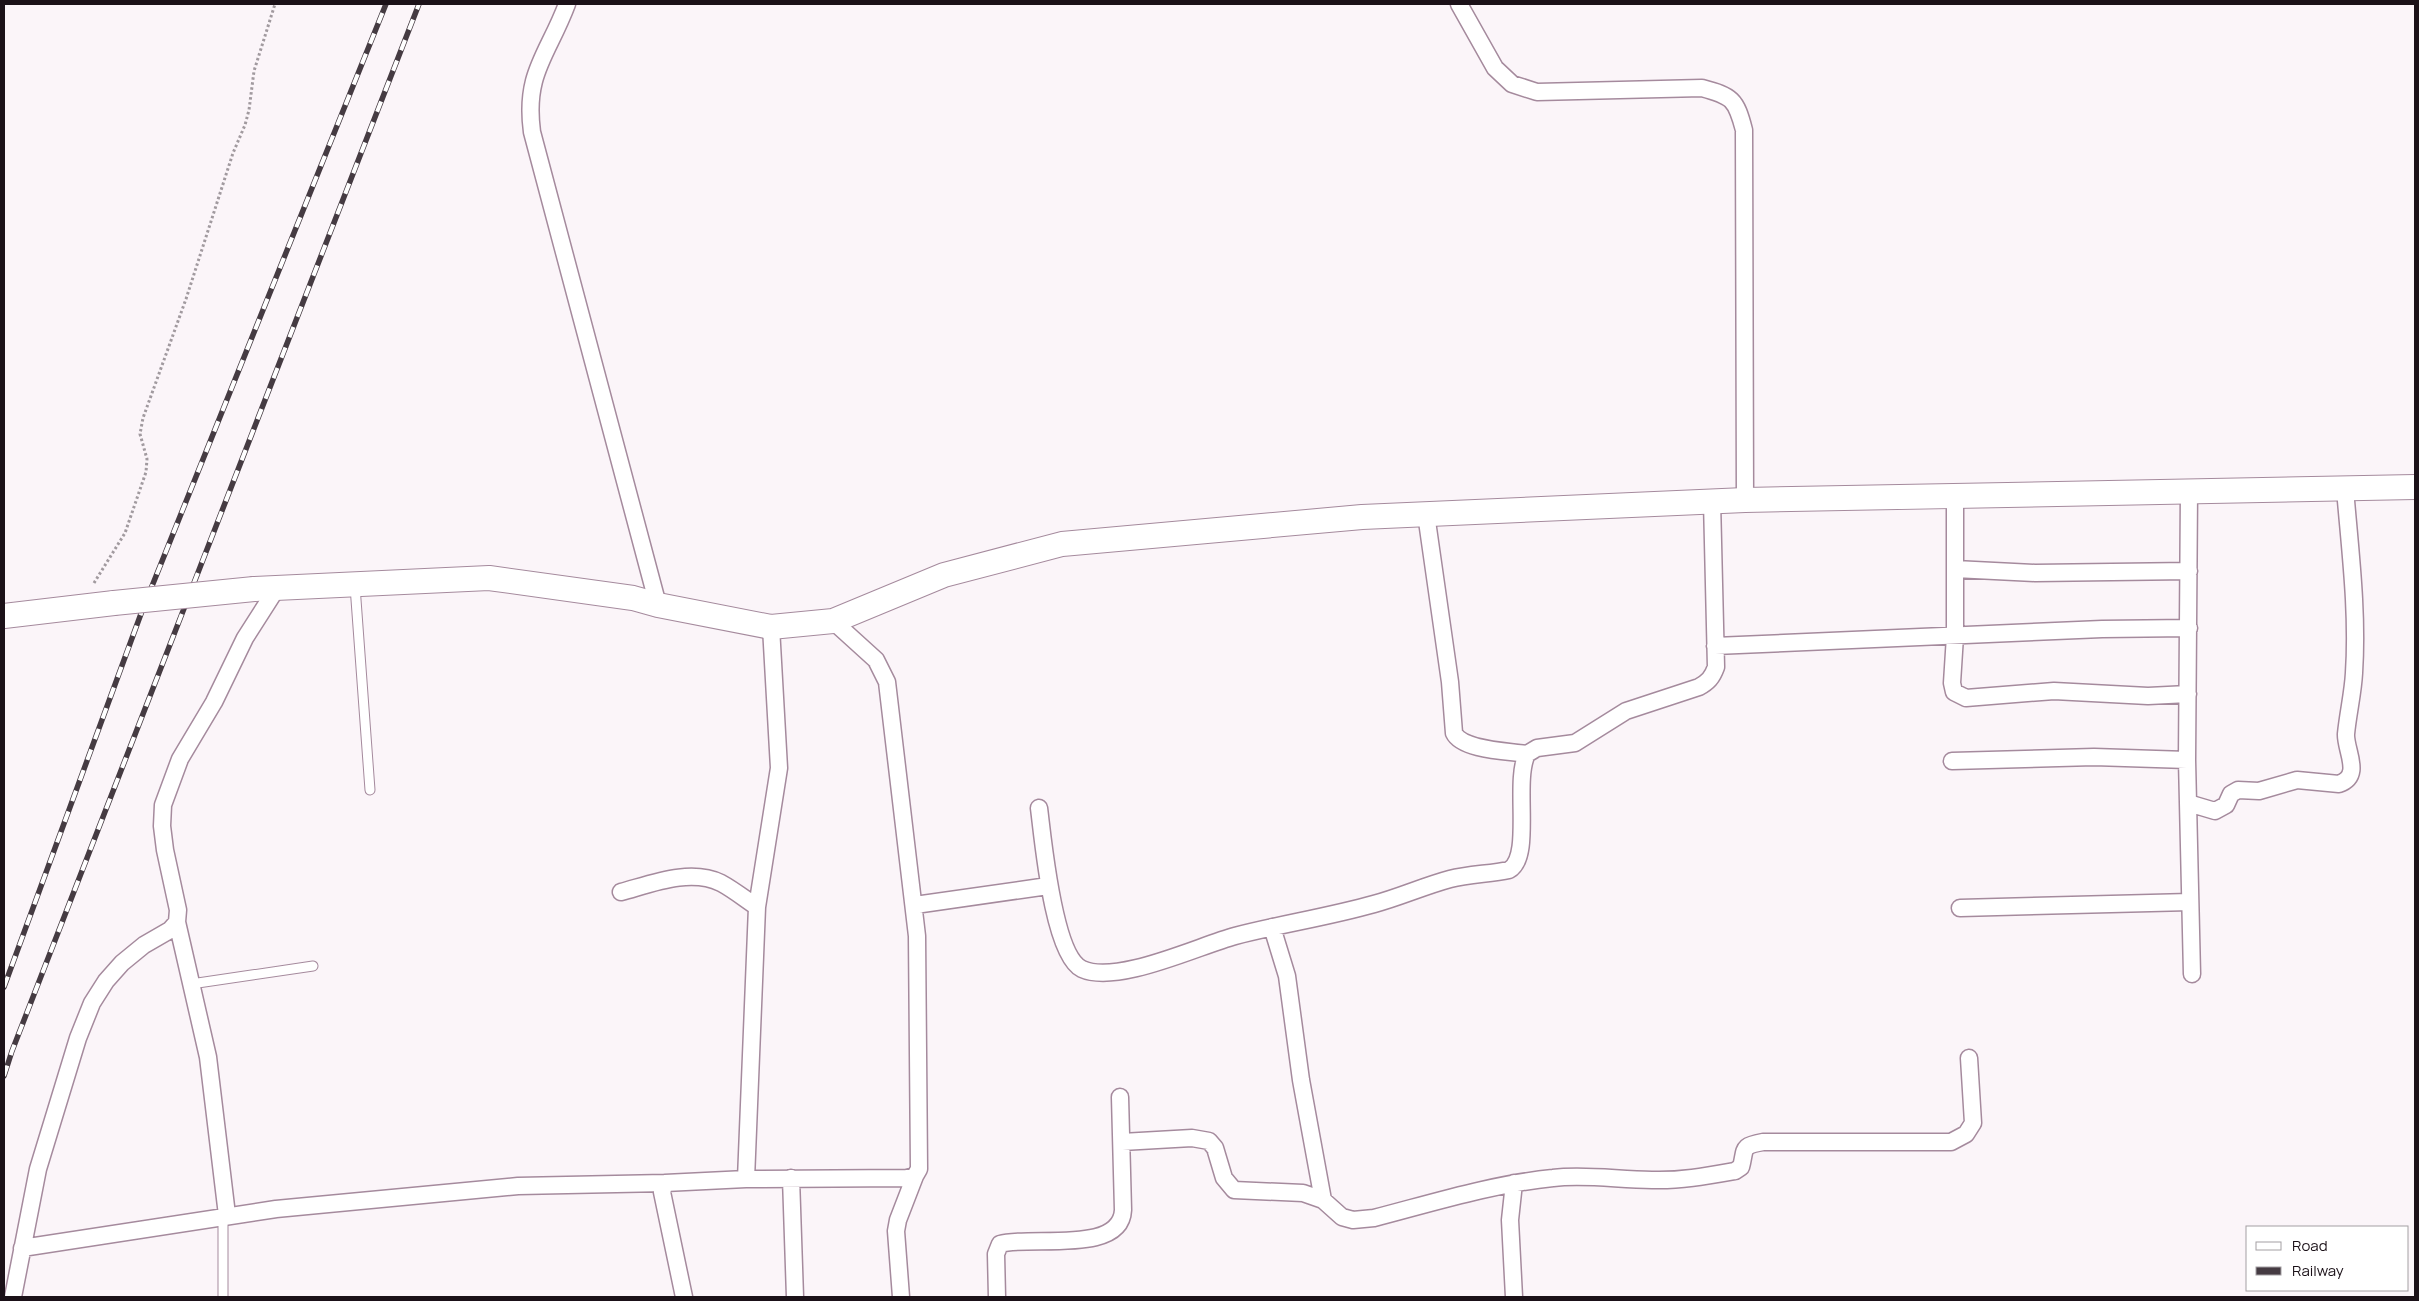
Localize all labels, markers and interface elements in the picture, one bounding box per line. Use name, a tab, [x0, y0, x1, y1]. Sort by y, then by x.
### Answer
legend	[2246, 1226, 2409, 1291]
text: Road	[2292, 1235, 2328, 1256]
text: Railway	[2292, 1260, 2344, 1281]

